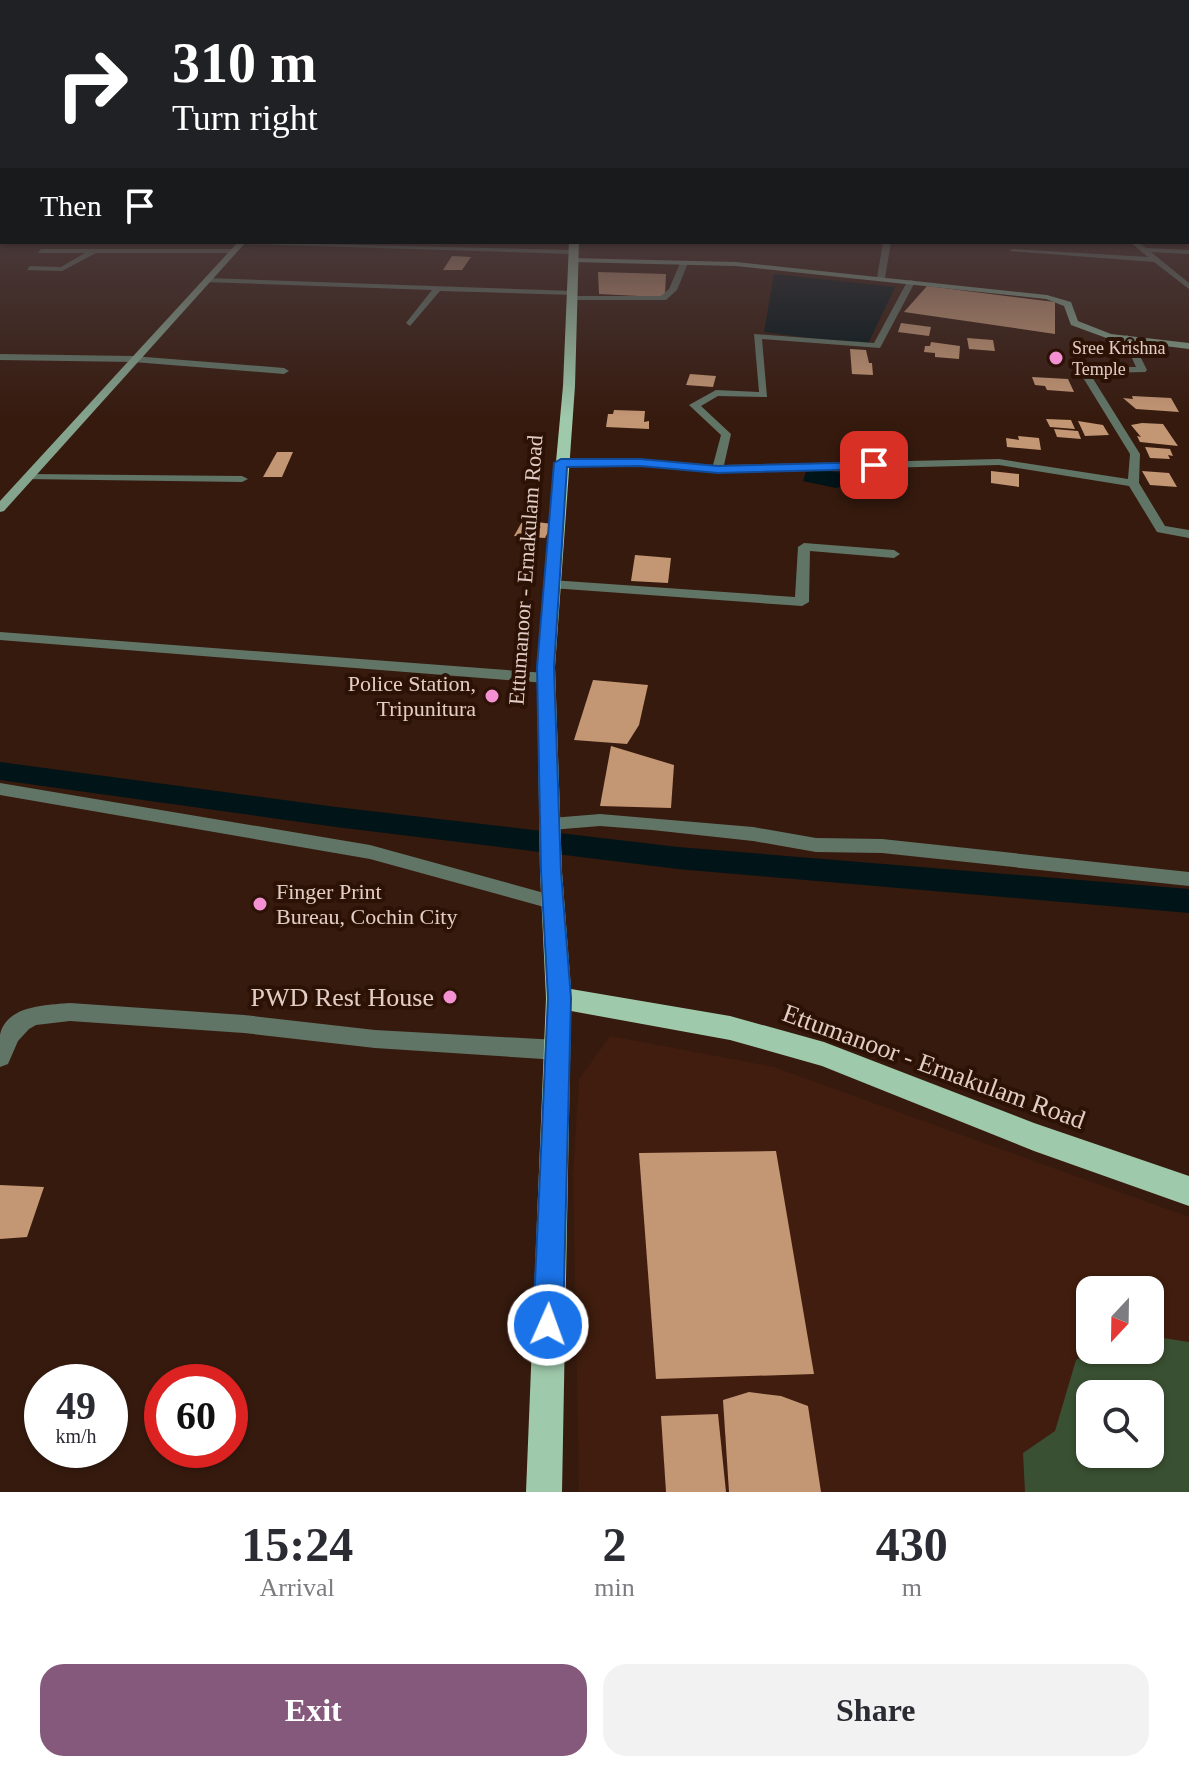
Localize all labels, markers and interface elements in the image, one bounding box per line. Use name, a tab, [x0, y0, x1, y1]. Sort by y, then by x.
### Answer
icon: right	[40, 32, 144, 136]
text: 310 m	[172, 32, 317, 94]
text: Turn right	[172, 98, 318, 138]
icon: arrive	[118, 184, 162, 228]
text: Then	[40, 189, 102, 222]
place label: Sree Krishna Temple	[1072, 338, 1165, 379]
marker: Sree Krishna Temple	[1047, 349, 1065, 367]
pin	[840, 431, 908, 499]
street label: Ettumanoor - Ernakulam Road	[504, 434, 547, 706]
icon: arrive	[852, 443, 896, 487]
place label: Police Station, Tripunitura	[348, 671, 476, 721]
marker: Police Station, Tripunitura	[483, 687, 501, 705]
place label: Finger Print Bureau, Cochin City	[276, 879, 457, 929]
marker: Finger Print Bureau, Cochin City	[251, 895, 269, 913]
place label: PWD Rest House	[251, 983, 434, 1012]
marker: PWD Rest House	[441, 988, 459, 1006]
street label: Ettumanoor - Ernakulam Road	[779, 998, 1089, 1135]
north arrow	[1076, 1276, 1164, 1364]
map controls	[1076, 1276, 1164, 1468]
position arrow	[506, 1283, 590, 1367]
speed limit sign: 60	[144, 1364, 248, 1468]
button: search	[1076, 1380, 1164, 1468]
text: 49	[56, 1383, 96, 1428]
text: km/h	[55, 1425, 97, 1447]
text: 15:24	[241, 1518, 353, 1571]
text: 2	[602, 1518, 626, 1571]
text: 430	[876, 1518, 948, 1571]
text: Arrival	[260, 1573, 335, 1602]
text: min	[594, 1573, 635, 1602]
text: m	[902, 1573, 922, 1602]
button: Exit	[40, 1664, 587, 1756]
button: Share	[603, 1664, 1149, 1756]

